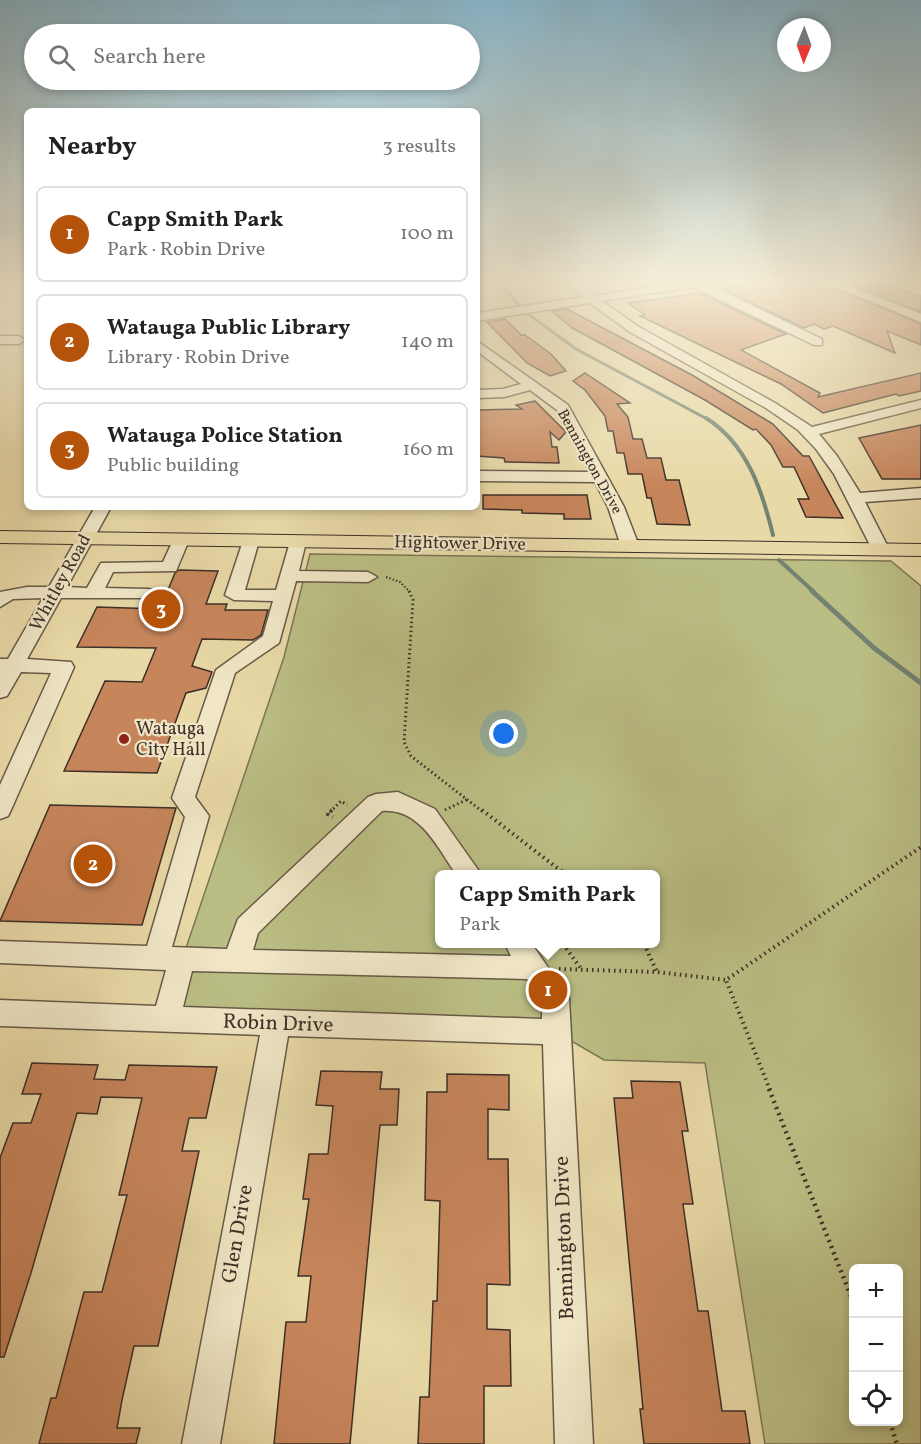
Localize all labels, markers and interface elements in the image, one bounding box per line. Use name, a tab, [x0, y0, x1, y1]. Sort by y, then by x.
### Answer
north arrow	[777, 18, 831, 72]
search box	[24, 24, 480, 90]
icon: search	[45, 41, 78, 74]
text: Search here	[93, 42, 206, 73]
text: Nearby	[48, 129, 137, 165]
text: 3 results	[382, 133, 456, 161]
text: Capp Smith Park	[107, 205, 283, 236]
text: 1	[65, 220, 74, 248]
text: 100 m	[400, 220, 454, 248]
text: Park · Robin Drive	[107, 236, 265, 264]
text: Watauga Public Library	[107, 313, 350, 344]
text: 2	[64, 328, 75, 356]
text: 140 m	[401, 328, 454, 356]
text: Library · Robin Drive	[107, 344, 289, 372]
street label: Bennington Drive	[551, 406, 627, 518]
text: Watauga Police Station	[107, 421, 343, 452]
text: 3	[64, 436, 75, 464]
text: 160 m	[402, 436, 454, 464]
text: Public building	[107, 452, 239, 480]
street label: Whitley Road	[24, 530, 98, 636]
street label: Hightower Drive	[394, 530, 526, 558]
pin: 3	[142, 586, 180, 632]
place label: Watauga City Hall	[136, 717, 206, 763]
your location	[489, 719, 518, 748]
marker: Watauga City Hall	[117, 732, 131, 746]
pin: 2	[74, 842, 112, 886]
popup	[435, 870, 660, 948]
text: Capp Smith Park	[459, 880, 636, 911]
text: Park	[459, 911, 500, 939]
pin: 1	[528, 968, 568, 1012]
street label: Robin Drive	[222, 1008, 334, 1040]
street label: Bennington Drive	[548, 1155, 582, 1320]
street label: Glen Drive	[215, 1182, 261, 1286]
map controls	[849, 1264, 903, 1426]
button: +	[849, 1264, 903, 1318]
button: −	[849, 1318, 903, 1372]
button: locate	[849, 1372, 903, 1426]

